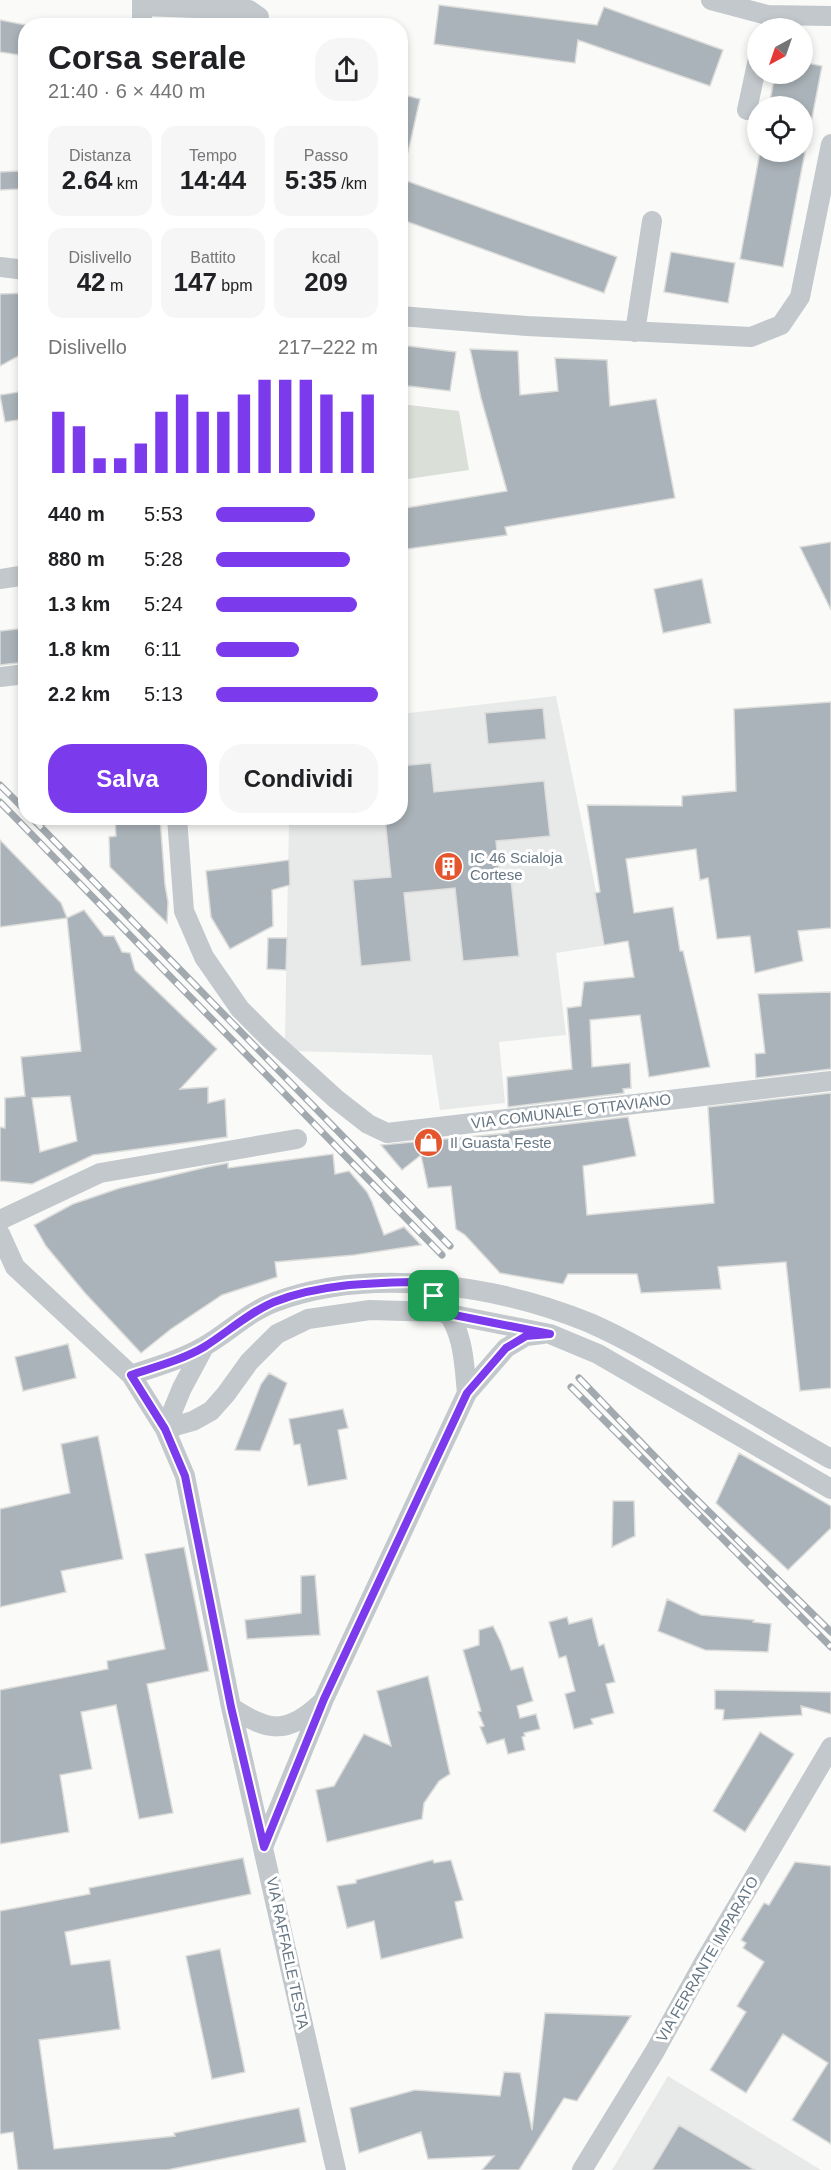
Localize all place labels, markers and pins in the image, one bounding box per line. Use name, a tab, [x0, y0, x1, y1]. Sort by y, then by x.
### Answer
place label: IC 46 Scialoja Cortese	[470, 849, 563, 883]
building icon: IC 46 Scialoja Cortese	[433, 850, 465, 882]
shop icon: Il Guasta Feste	[413, 1126, 445, 1158]
place label: Il Guasta Feste	[450, 1134, 552, 1151]
pin	[408, 1270, 459, 1321]

